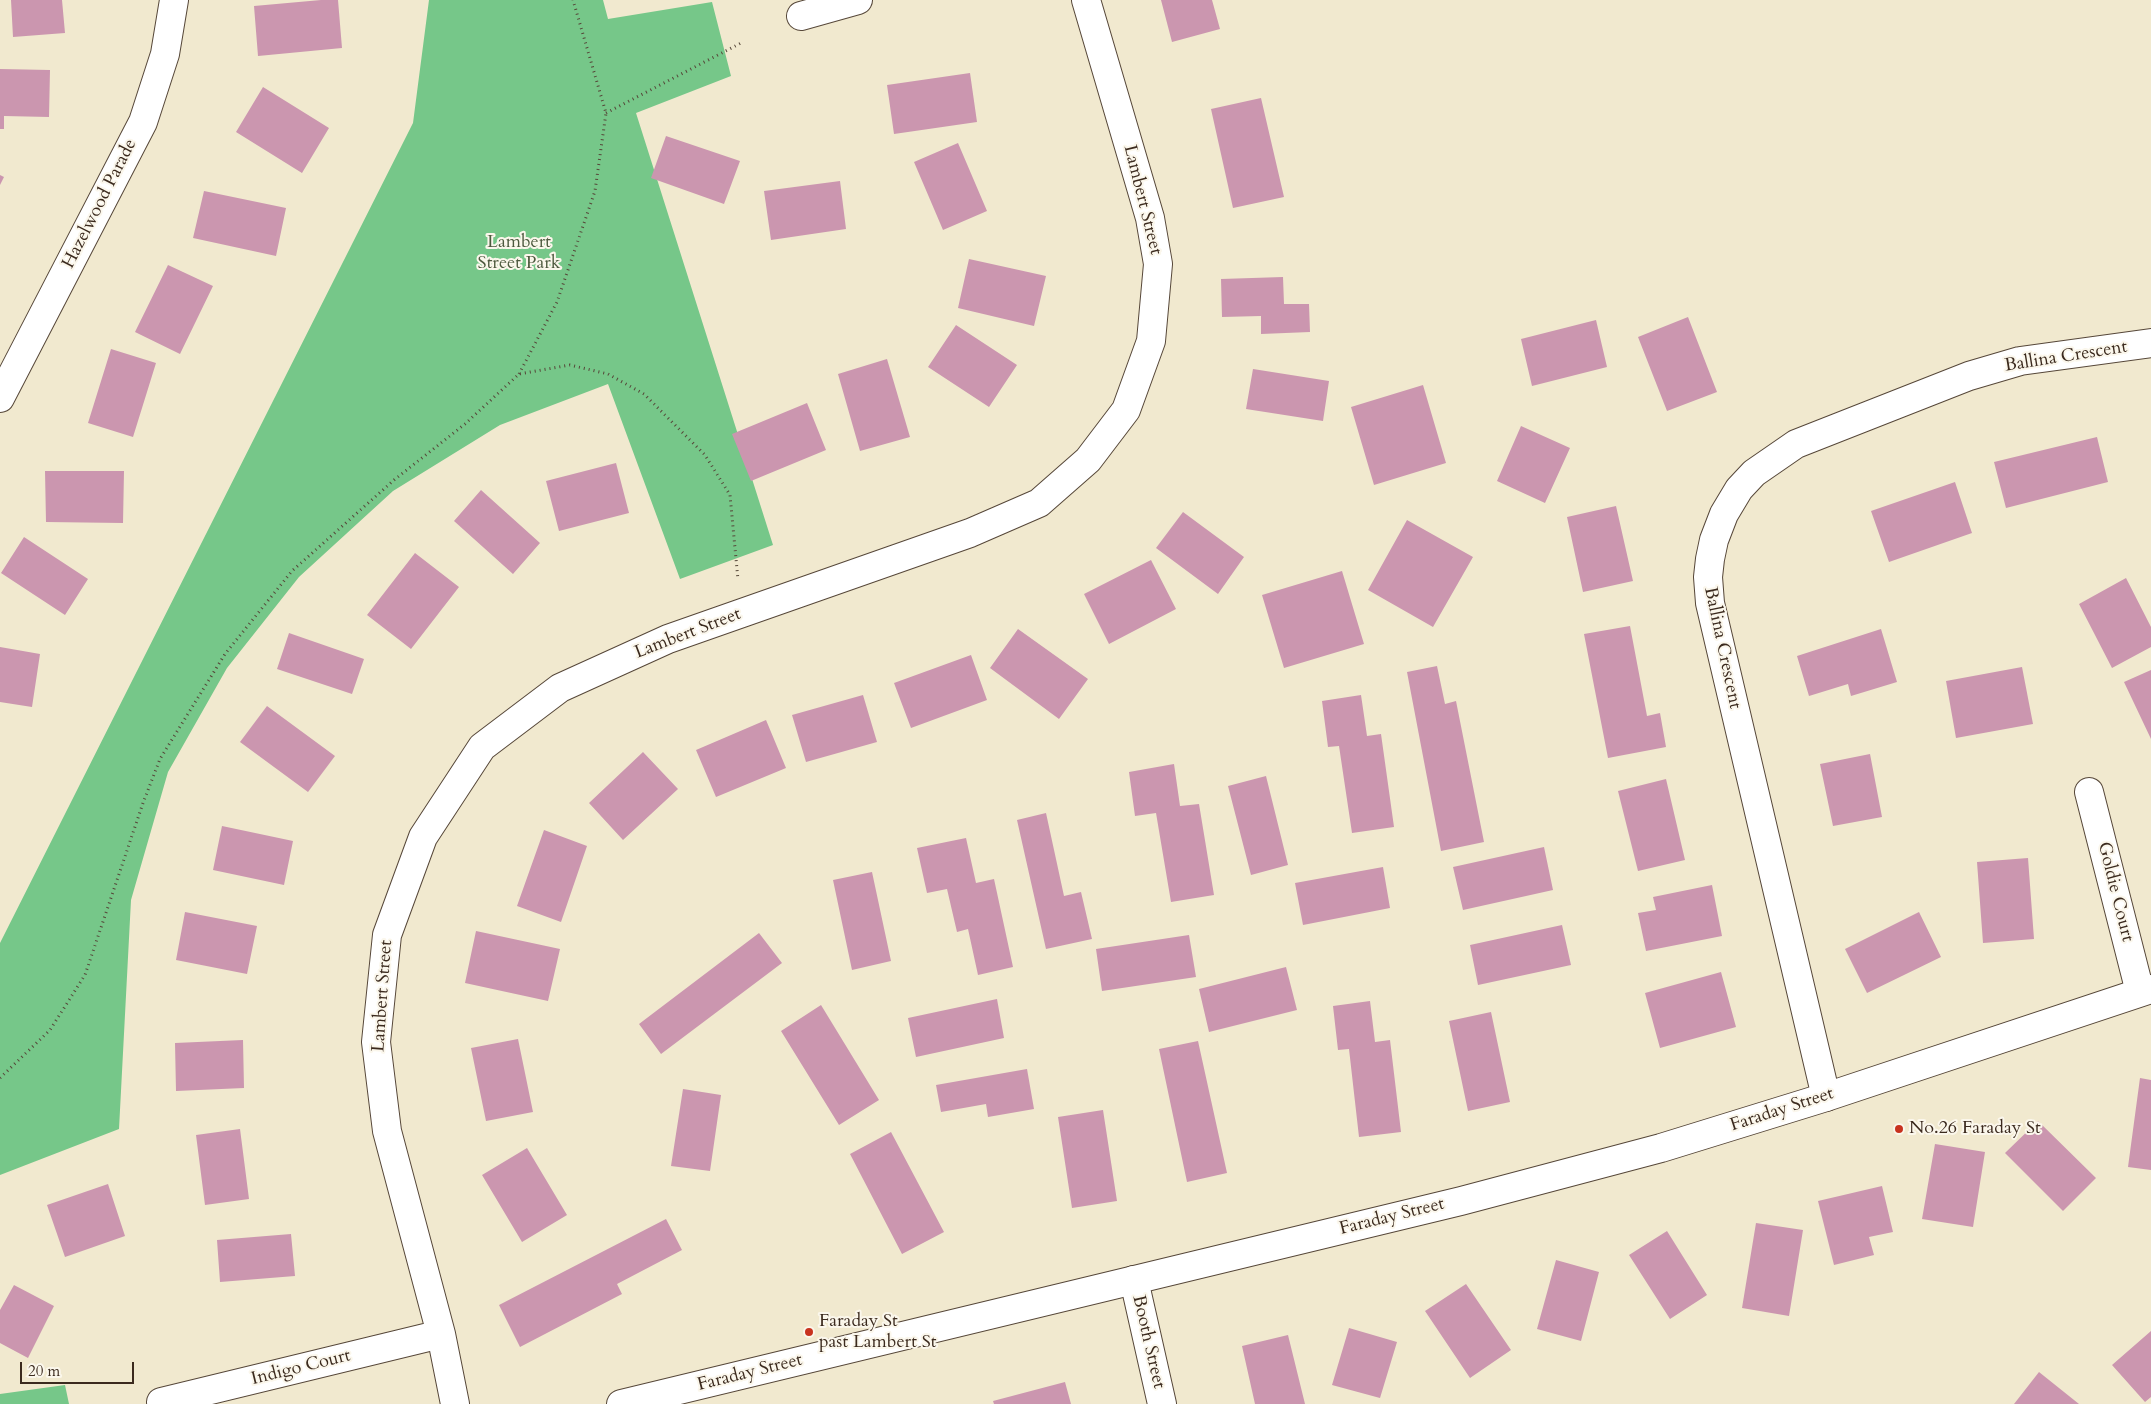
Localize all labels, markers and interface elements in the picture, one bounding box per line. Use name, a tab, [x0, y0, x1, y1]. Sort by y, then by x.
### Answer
street label: Hazelwood Parade	[58, 136, 142, 272]
street label: Lambert Street	[1118, 143, 1166, 257]
park label: Lambert Street Park	[478, 232, 560, 274]
street label: Ballina Crescent	[2003, 337, 2129, 377]
street label: Ballina Crescent	[1699, 585, 1745, 711]
street label: Lambert Street	[632, 604, 744, 664]
street label: Goldie Court	[2092, 840, 2138, 944]
street label: Lambert Street	[368, 939, 398, 1053]
street label: Faraday Street	[1728, 1083, 1836, 1137]
place label: No.26 Faraday St	[1909, 1118, 2041, 1140]
marker: No.26 Faraday St	[1893, 1123, 1905, 1135]
street label: Faraday Street	[1337, 1194, 1447, 1240]
street label: Booth Street	[1127, 1293, 1169, 1391]
place label: Faraday St past Lambert St	[819, 1311, 936, 1354]
marker: Faraday St past Lambert St	[803, 1326, 815, 1338]
street label: Indigo Court	[249, 1345, 353, 1391]
street label: Faraday Street	[695, 1350, 805, 1396]
scale bar	[22, 1352, 136, 1384]
text: 20 m	[28, 1361, 60, 1381]

